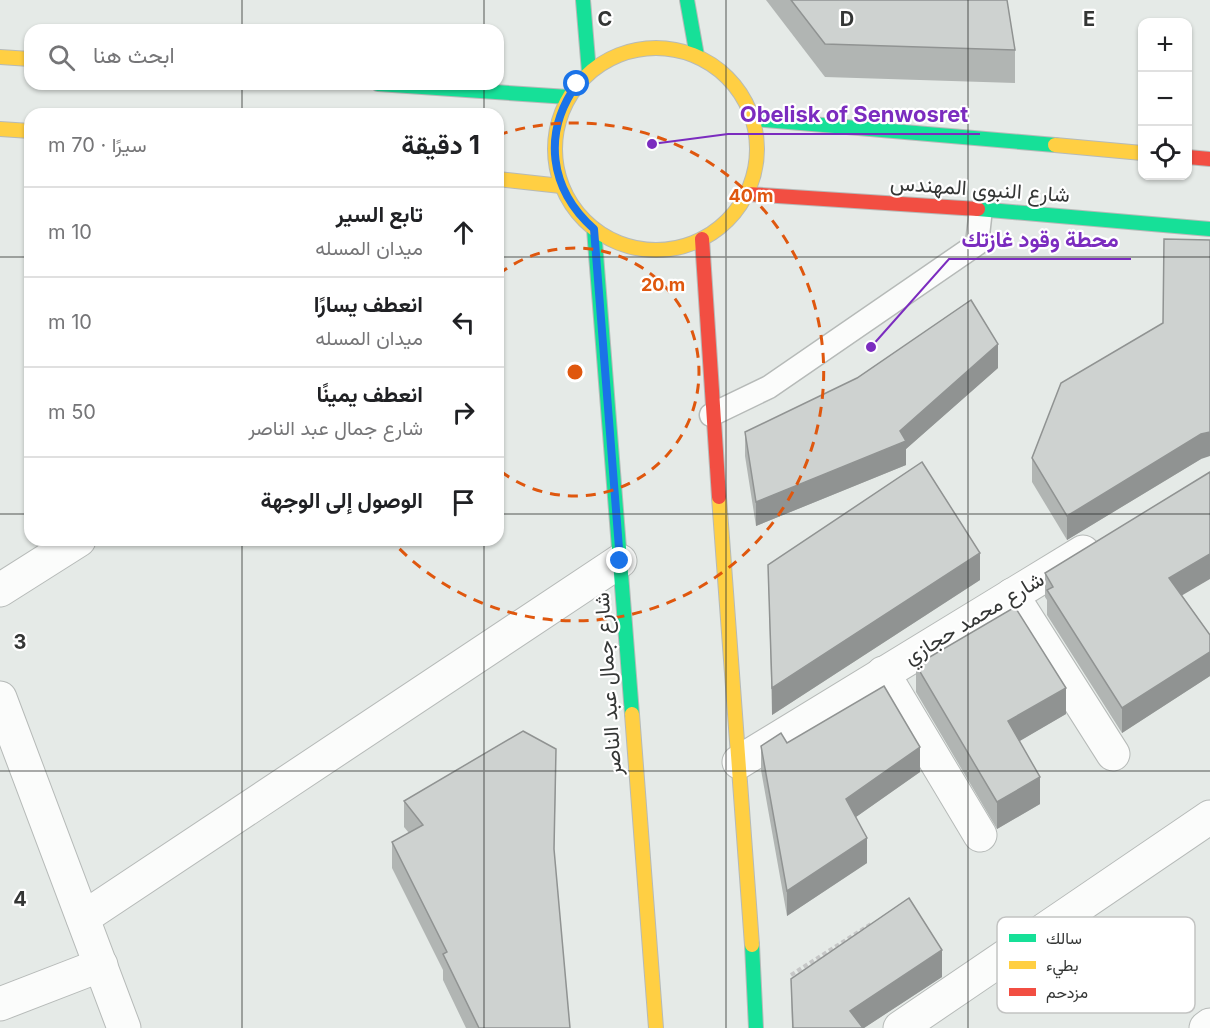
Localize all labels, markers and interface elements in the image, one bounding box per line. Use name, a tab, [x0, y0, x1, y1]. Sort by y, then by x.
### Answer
text: C	[598, 7, 612, 31]
text: D	[840, 7, 854, 31]
text: E	[1083, 7, 1095, 31]
map controls	[1138, 18, 1192, 180]
button: +	[1138, 18, 1192, 72]
search box	[24, 24, 504, 90]
icon: search	[45, 41, 78, 74]
text: ابحث هنا	[93, 42, 175, 68]
route start	[563, 70, 589, 96]
button: −	[1138, 72, 1192, 126]
callout: Obelisk of Senwosret	[728, 94, 980, 134]
text: Obelisk of Senwosret	[740, 101, 968, 127]
button: locate	[1138, 126, 1192, 180]
text: 1 دقيقة	[401, 129, 480, 160]
text: سيرًا · 70 m	[48, 133, 147, 157]
street label: شارع النبوى المهندس	[889, 170, 1071, 209]
text: 40 m	[729, 185, 774, 206]
text: تابع السير	[336, 201, 423, 227]
icon: ahead	[447, 216, 480, 249]
callout: محطة وقود غازتك	[949, 219, 1131, 259]
text: 10 m	[48, 220, 92, 244]
text: محطة وقود غازتك	[961, 226, 1119, 253]
text: ميدان المسله	[315, 236, 423, 260]
text: 20 m	[641, 274, 685, 295]
text: انعطف يسارًا	[314, 291, 423, 317]
icon: left	[447, 306, 480, 339]
text: 10 m	[48, 310, 92, 334]
text: ميدان المسله	[315, 326, 423, 350]
centre of rings	[565, 362, 585, 382]
text: انعطف يمينًا	[316, 381, 423, 407]
icon: right	[447, 396, 480, 429]
text: 50 m	[48, 400, 96, 424]
text: شارع جمال عبد الناصر	[248, 416, 423, 440]
icon: arrive	[447, 486, 480, 519]
text: الوصول إلى الوجهة	[260, 487, 423, 513]
route end	[606, 547, 632, 573]
street label: شارع محمد حجازي	[899, 566, 1051, 673]
street label: شارع جمال عبد الناصر	[589, 591, 628, 777]
text: 3	[14, 630, 26, 654]
text: 4	[13, 887, 27, 911]
legend	[997, 917, 1195, 1013]
text: سالك	[1046, 928, 1082, 948]
text: بطيء	[1046, 955, 1078, 979]
text: مزدحم	[1046, 982, 1088, 1003]

